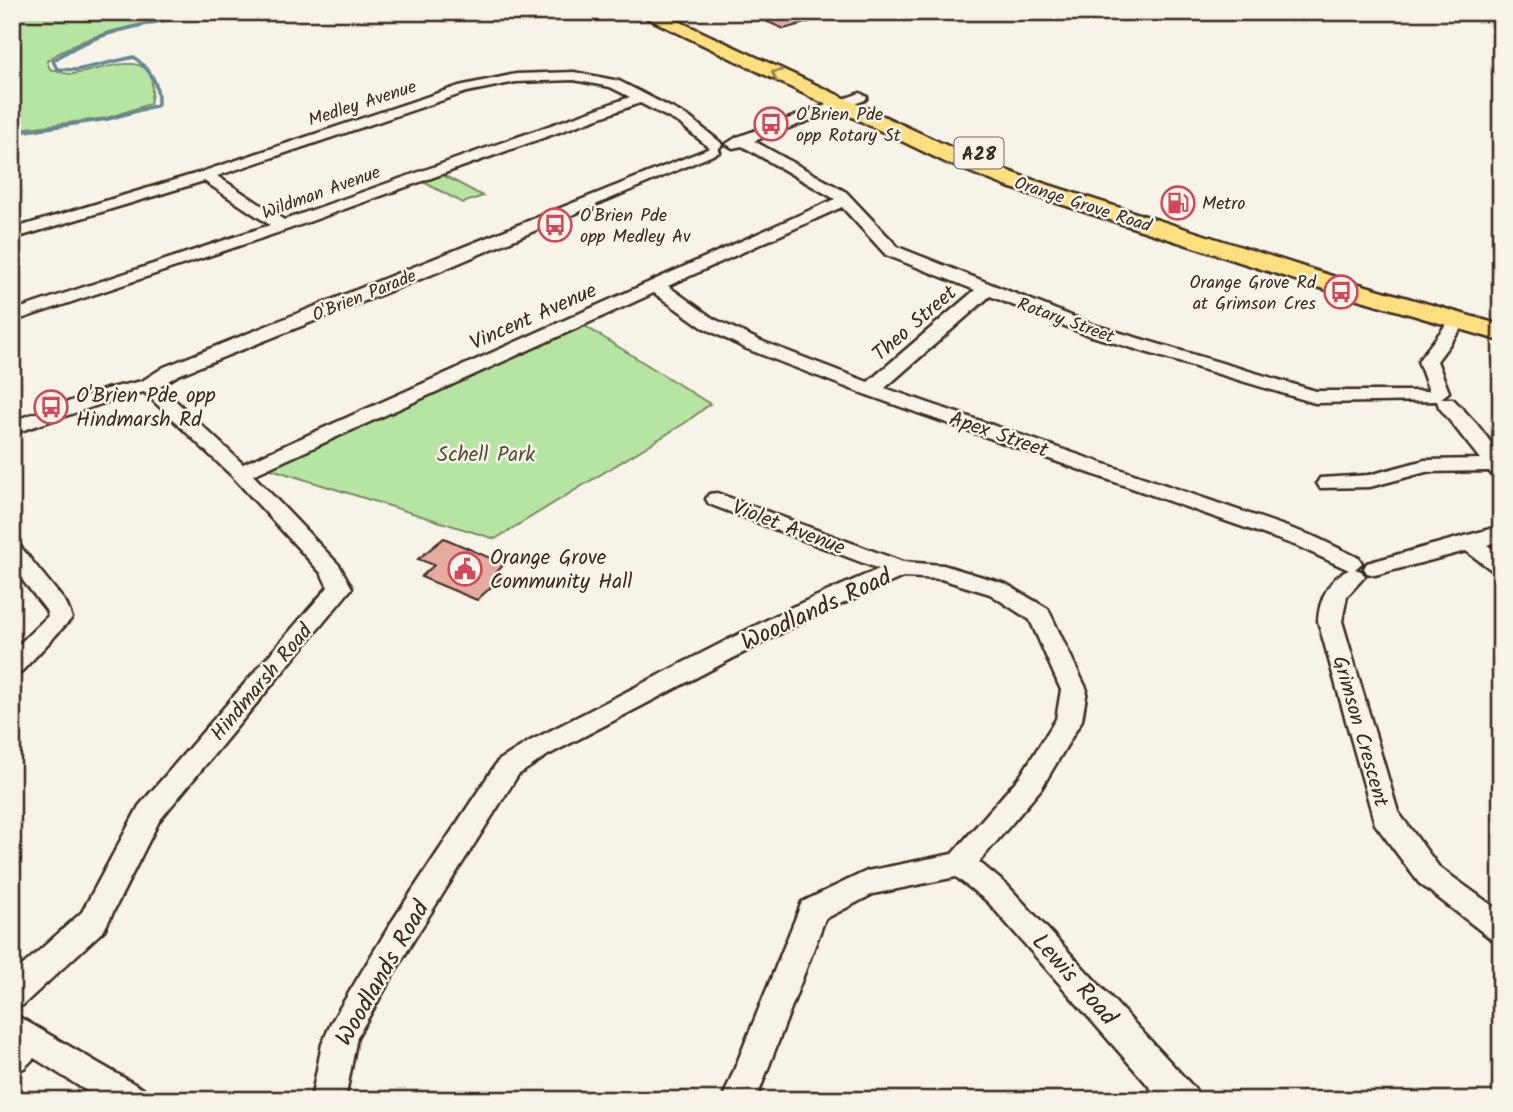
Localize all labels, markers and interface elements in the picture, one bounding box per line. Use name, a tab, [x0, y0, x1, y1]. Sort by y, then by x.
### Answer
one-way arrow	[771, 68, 784, 82]
street label: Medley Avenue	[305, 73, 420, 136]
place label: O'Brien Pde opp Rotary St	[796, 101, 902, 151]
bus stop icon: O'Brien Pde opp Rotary St	[752, 105, 790, 143]
road number: A28	[954, 138, 1004, 168]
street label: Wildman Avenue	[258, 159, 385, 228]
street label: Orange Grove Road	[1010, 170, 1156, 242]
fuel station icon: Metro	[1159, 184, 1197, 222]
place label: Metro	[1202, 190, 1245, 219]
place label: O'Brien Pde opp Medley Av	[580, 202, 691, 252]
bus stop icon: O'Brien Pde opp Medley Av	[536, 206, 574, 244]
street label: O'Brien Parade	[308, 262, 421, 330]
place label: Orange Grove Rd at Grimson Cres	[1190, 269, 1317, 319]
bus stop icon: Orange Grove Rd at Grimson Cres	[1322, 273, 1360, 311]
street label: Vincent Avenue	[465, 274, 603, 360]
street label: Theo Street	[865, 277, 965, 370]
street label: Rotary Street	[1013, 290, 1119, 353]
place label: O'Brien Pde opp Hindmarsh Rd	[76, 380, 216, 437]
bus stop icon: O'Brien Pde opp Hindmarsh Rd	[32, 388, 70, 426]
street label: Apex Street	[944, 403, 1053, 468]
park label: Schell Park	[437, 439, 535, 472]
street label: Violet Avenue	[727, 492, 850, 565]
place label: Orange Grove Community Hall	[490, 542, 632, 599]
public building icon: Orange Grove Community Hall	[446, 550, 484, 588]
street label: Woodlands Road	[735, 558, 899, 662]
street label: Hindmarsh Road	[203, 616, 322, 749]
street label: Grimson Crescent	[1322, 652, 1397, 812]
street label: Woodlands Road	[326, 893, 441, 1054]
street label: Lewis Road	[1021, 925, 1127, 1036]

